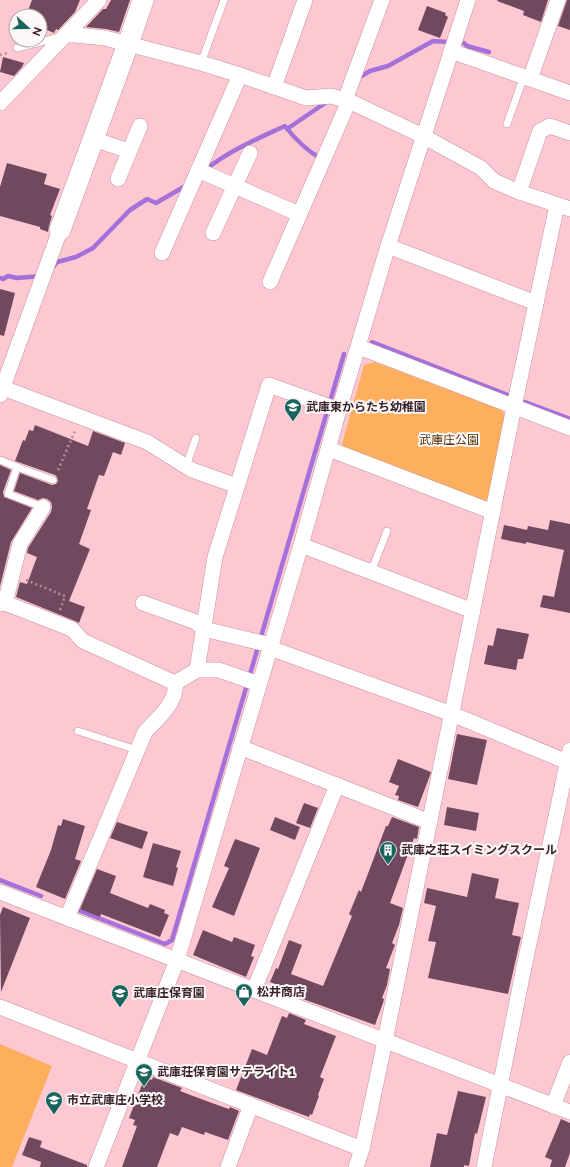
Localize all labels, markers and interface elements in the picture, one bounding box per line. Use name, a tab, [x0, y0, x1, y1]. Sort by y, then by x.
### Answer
north arrow	[8, 8, 48, 48]
text: N	[29, 25, 44, 38]
school or university icon: 武庫東からたち幼稚園	[283, 397, 303, 422]
place label: 武庫東からたち幼稚園	[306, 400, 426, 414]
park label: 武庫庄公園	[419, 433, 479, 447]
building icon: 武庫之荘スイミングスクール	[378, 840, 398, 865]
place label: 武庫之荘スイミングスクール	[401, 843, 557, 857]
shop icon: 松井商店	[234, 982, 254, 1007]
school or university icon: 武庫庄保育園	[110, 983, 130, 1008]
place label: 松井商店	[257, 985, 305, 999]
place label: 武庫庄保育園	[133, 986, 205, 1000]
school or university icon: 武庫荘保育園サテライト1	[134, 1062, 154, 1087]
place label: 武庫荘保育園サテライト1	[157, 1065, 295, 1079]
school or university icon: 市立武庫庄小学校	[44, 1090, 64, 1115]
place label: 市立武庫庄小学校	[67, 1093, 163, 1107]

